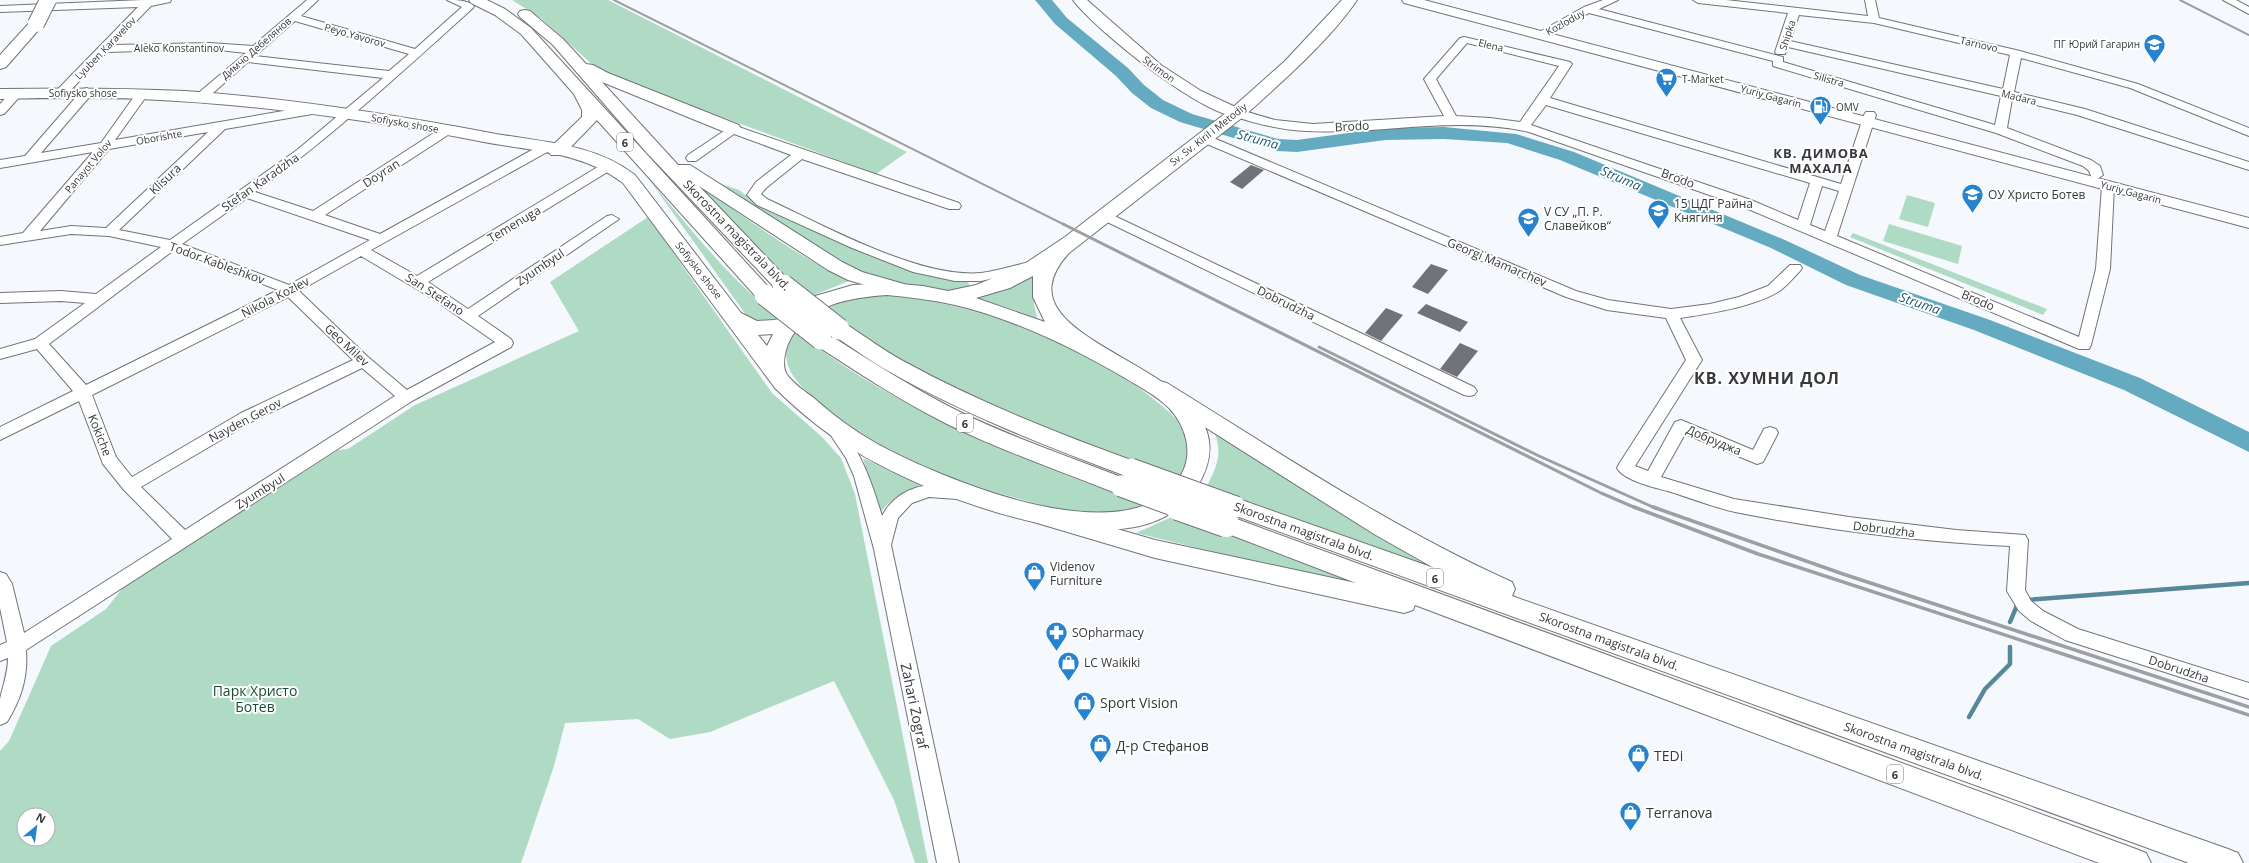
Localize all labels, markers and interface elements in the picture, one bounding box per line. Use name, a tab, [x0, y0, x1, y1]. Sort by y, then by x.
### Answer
street label: Kozloduy	[1543, 5, 1588, 38]
street label: Димчо Дебелянов	[218, 13, 294, 82]
street label: Lyuben Karavelov	[71, 14, 139, 82]
street label: Shipka	[1776, 18, 1798, 52]
street label: Peyo Yavorov	[323, 20, 387, 50]
school or university icon: ПГ Юрий Гагарин	[2142, 31, 2168, 64]
street label: Tarnovo	[1959, 33, 1999, 55]
street label: Elena	[1477, 35, 1505, 55]
place label: ПГ Юрий Гагарин	[2054, 37, 2140, 51]
street label: Aleko Konstantinov	[134, 41, 224, 55]
street label: Strimon	[1140, 52, 1178, 86]
supermarket icon: T-Market	[1653, 66, 1679, 99]
street label: Silistra	[1812, 68, 1846, 90]
place label: T-Market	[1682, 72, 1724, 86]
street label: Yuriy Gagarin	[1739, 81, 1803, 111]
street label: Sofiysko shose	[49, 86, 118, 100]
street label: Madara	[2000, 86, 2038, 108]
fuel station icon: OMV	[1807, 94, 1833, 127]
street label: Sv. Sv. Kiril i Metodiy	[1166, 99, 1250, 169]
place label: OMV	[1836, 100, 1859, 114]
street label: Sofiysko shose	[370, 110, 440, 136]
street label: Brodo	[1334, 117, 1370, 135]
water label: Struma	[1235, 125, 1281, 153]
street label: Oborishte	[135, 126, 184, 148]
road number: 6	[617, 133, 633, 151]
street label: Panayot Volov	[61, 136, 115, 196]
district label: КВ. ДИМОВА МАХАЛА	[1773, 144, 1869, 177]
street label: Stefan Karadzha	[218, 149, 302, 215]
street label: Doyran	[359, 155, 403, 191]
street label: Klisura	[145, 160, 185, 198]
water label: Struma	[1598, 161, 1645, 195]
street label: Brodo	[1659, 164, 1697, 192]
street label: Skorostna magistrala blvd.	[680, 176, 794, 294]
street label: Yuriy Gagarin	[2099, 177, 2163, 207]
school or university icon: ОУ Христо Ботев	[1960, 181, 1986, 214]
place label: ОУ Христо Ботев	[1988, 186, 2085, 203]
place label: 15 ЦДГ Райна Княгиня	[1674, 195, 1753, 226]
school or university icon: 15 ЦДГ Райна Княгиня	[1646, 197, 1672, 230]
street label: Temenuga	[484, 201, 544, 247]
place label: V СУ „П. Р. Славейков“	[1544, 203, 1612, 234]
school or university icon: V СУ „П. Р. Славейков“	[1516, 205, 1542, 238]
street label: Georgi Mamarchev	[1445, 233, 1549, 291]
street label: Todor Kableshkov	[167, 238, 267, 288]
street label: Sofiysko shose	[672, 239, 726, 302]
street label: Zyumbyul	[512, 245, 568, 289]
street label: San Stefano	[402, 269, 468, 319]
street label: Nikola Kozlev	[238, 273, 312, 321]
street label: Dobrudzha	[1254, 282, 1318, 324]
street label: Brodo	[1959, 285, 1997, 315]
water label: Struma	[1897, 288, 1943, 319]
street label: Geo Milev	[321, 320, 373, 370]
district label: КВ. ХУМНИ ДОЛ	[1694, 367, 1840, 389]
street label: Nayden Gerov	[206, 394, 284, 446]
street label: Kokiche	[84, 412, 116, 459]
road number: 6	[957, 414, 973, 432]
street label: Добруджа	[1684, 421, 1744, 459]
street label: Zyumbyul	[232, 469, 288, 513]
street label: Skorostna magistrala blvd.	[1232, 498, 1376, 564]
street label: Dobrudzha	[1852, 517, 1916, 541]
place label: Videnov Furniture	[1050, 558, 1102, 589]
shop icon: Videnov Furniture	[1021, 560, 1047, 593]
road number: 6	[1427, 569, 1443, 587]
street label: Skorostna magistrala blvd.	[1537, 608, 1681, 674]
pharmacy icon: SOpharmacy	[1044, 619, 1070, 652]
place label: SOpharmacy	[1072, 624, 1145, 641]
shop icon: LC Waikiki	[1056, 649, 1082, 682]
street label: Dobrudzha	[2147, 651, 2211, 687]
place label: LC Waikiki	[1084, 654, 1140, 671]
street label: Zahari Zograf	[897, 661, 934, 752]
park label: Парк Христо Ботев	[213, 681, 297, 716]
shop icon: Sport Vision	[1071, 689, 1097, 722]
place label: Sport Vision	[1100, 693, 1178, 712]
street label: Skorostna magistrala blvd.	[1842, 718, 1986, 784]
shop icon: Д-р Стефанов	[1088, 732, 1114, 765]
place label: Д-р Стефанов	[1116, 736, 1209, 755]
shop icon: TEDi	[1626, 742, 1652, 775]
place label: TEDi	[1654, 746, 1683, 765]
road number: 6	[1887, 765, 1903, 783]
shop icon: Terranova	[1618, 799, 1644, 832]
place label: Terranova	[1646, 803, 1713, 822]
north arrow	[16, 807, 56, 847]
text: N	[34, 809, 49, 827]

